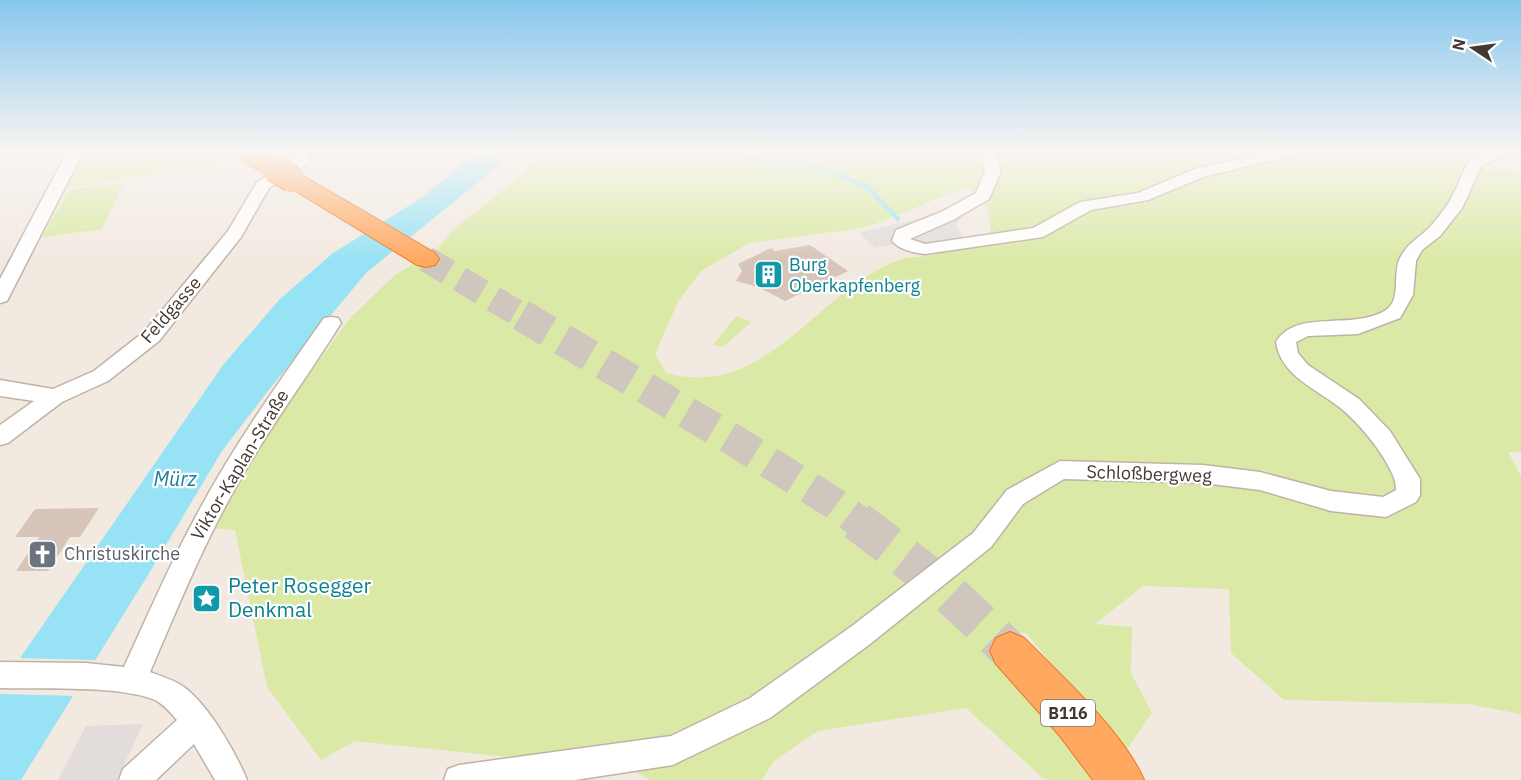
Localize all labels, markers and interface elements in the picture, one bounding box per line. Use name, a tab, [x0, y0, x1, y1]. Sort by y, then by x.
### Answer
north arrow	[1443, 18, 1503, 78]
text: N	[1447, 37, 1469, 53]
place label: Burg Oberkapfenberg	[789, 253, 920, 297]
building icon: Burg Oberkapfenberg	[752, 259, 784, 291]
street label: Feldgasse	[135, 271, 206, 348]
street label: Viktor-Kaplan-Straße	[186, 385, 294, 544]
street label: Schloßbergweg	[1086, 460, 1213, 487]
water label: Mürz	[153, 465, 198, 492]
church icon: Christuskirche	[27, 538, 59, 570]
place label: Christuskirche	[64, 542, 180, 565]
place label: Peter Rosegger Denkmal	[228, 571, 372, 623]
place icon: Peter Rosegger Denkmal	[191, 582, 223, 614]
road number: B116	[1041, 700, 1095, 726]

